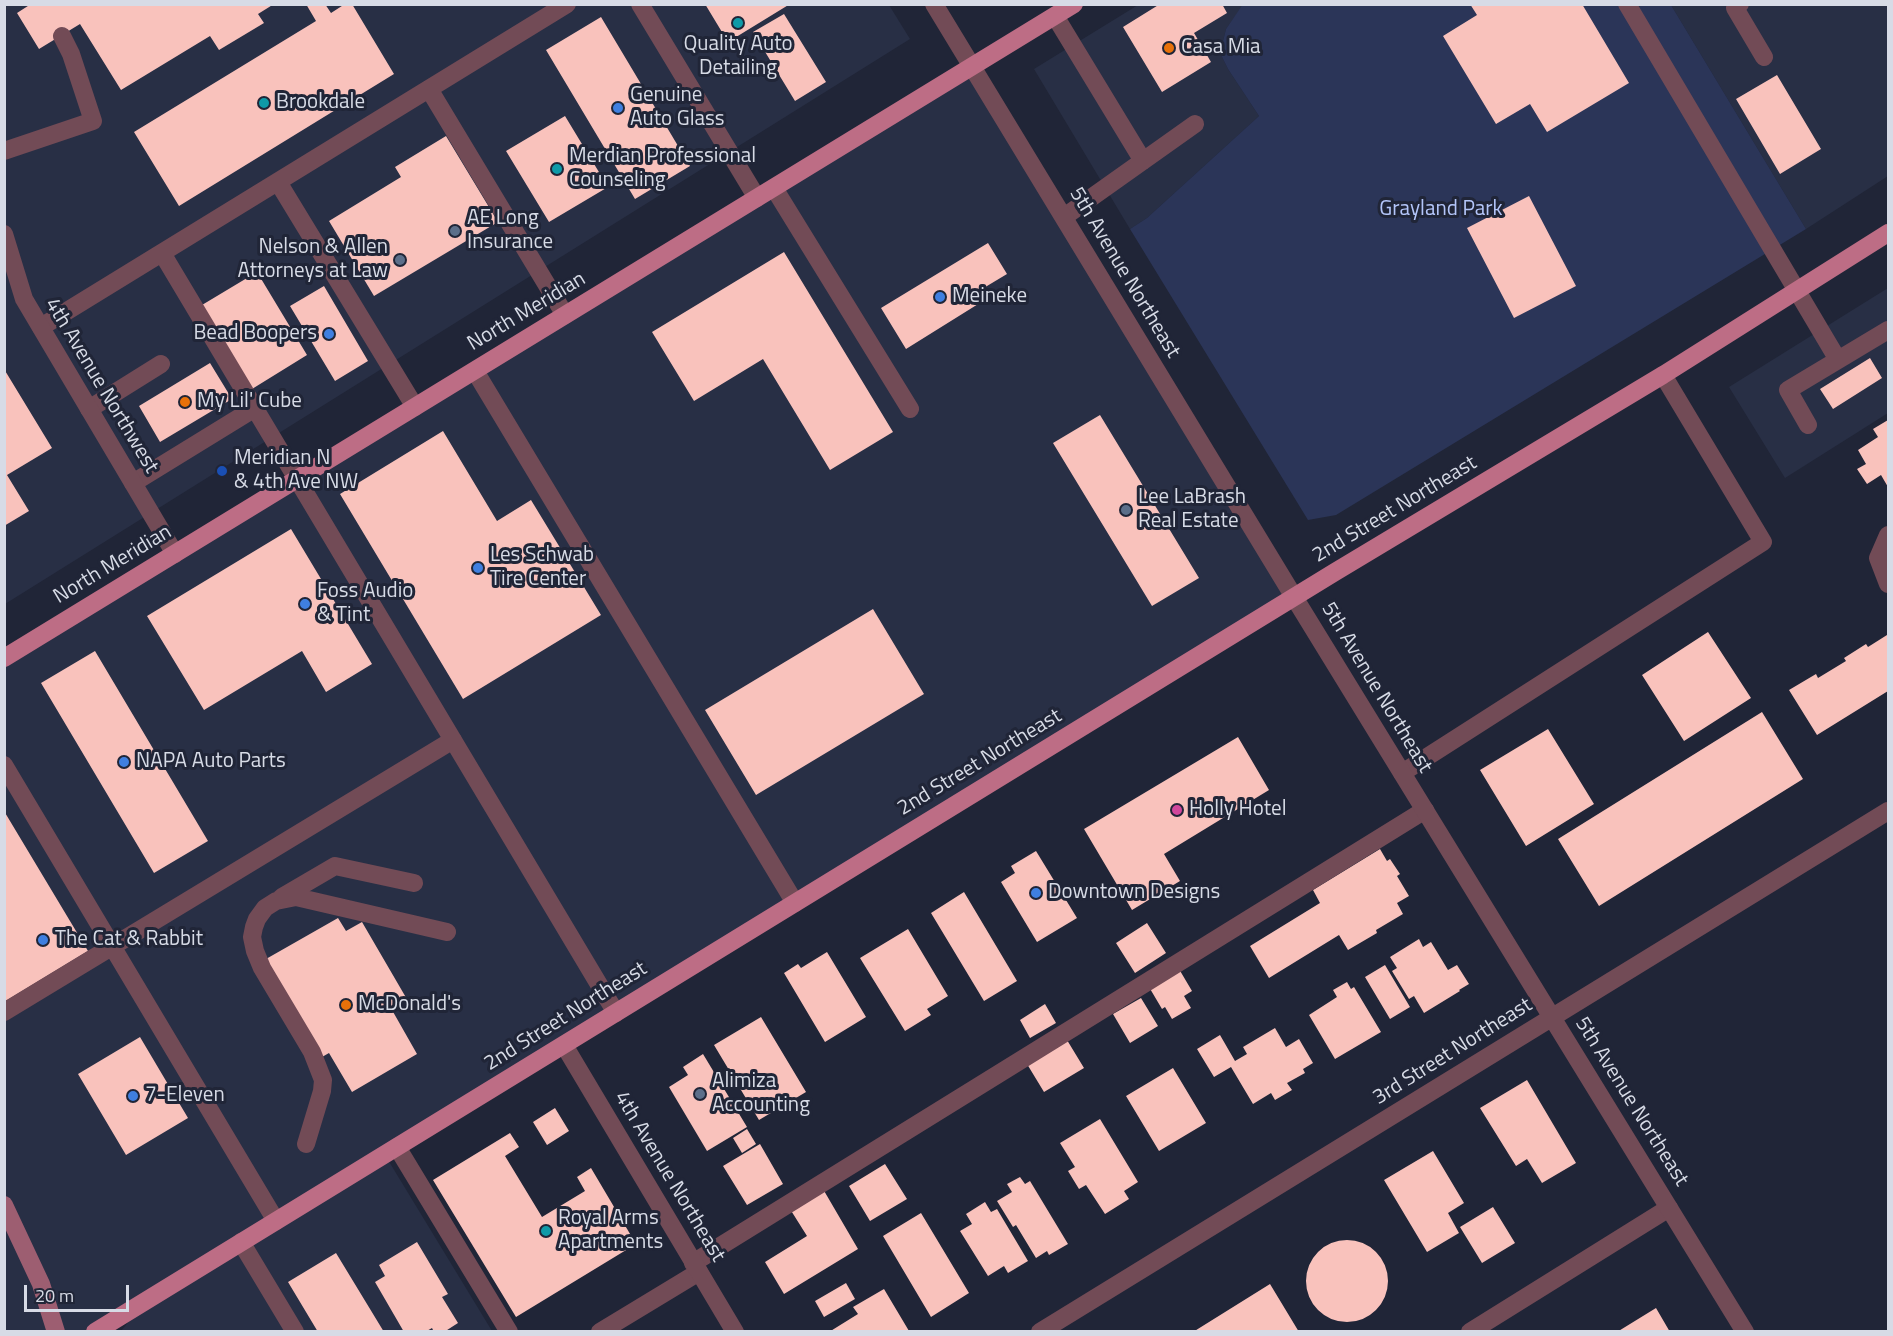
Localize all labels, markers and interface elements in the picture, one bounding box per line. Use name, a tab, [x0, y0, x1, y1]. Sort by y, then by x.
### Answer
marker: Quality Auto Detailing	[731, 16, 745, 30]
place label: Quality Auto Detailing	[683, 32, 793, 82]
place label: Casa Mia	[1181, 35, 1261, 61]
marker: Casa Mia	[1162, 41, 1176, 55]
place label: Genuine Auto Glass	[630, 83, 725, 133]
place label: Brookdale	[276, 90, 365, 116]
marker: Brookdale	[257, 96, 271, 110]
marker: Genuine Auto Glass	[611, 101, 625, 115]
place label: Merdian Professional Counseling	[569, 144, 756, 194]
marker: Merdian Professional Counseling	[550, 162, 564, 176]
street label: 5th Avenue Northeast	[1063, 183, 1185, 363]
park label: Grayland Park	[1379, 197, 1503, 223]
place label: AE Long Insurance	[467, 206, 553, 256]
marker: AE Long Insurance	[448, 224, 462, 238]
place label: Nelson & Allen Attorneys at Law	[238, 235, 388, 285]
marker: Nelson & Allen Attorneys at Law	[393, 253, 407, 267]
street label: North Meridian	[463, 267, 591, 357]
place label: Meineke	[952, 284, 1027, 310]
marker: Meineke	[933, 290, 947, 304]
street label: 4th Avenue Northwest	[39, 294, 163, 478]
place label: Bead Boopers	[193, 321, 317, 347]
marker: Bead Boopers	[322, 327, 336, 341]
place label: My Lil' Cube	[197, 389, 302, 415]
marker: My Lil' Cube	[178, 395, 192, 409]
place label: Meridian N & 4th Ave NW	[234, 446, 358, 496]
street label: 2nd Street Northeast	[1308, 451, 1482, 569]
marker: Meridian N & 4th Ave NW	[215, 464, 229, 478]
place label: Lee LaBrash Real Estate	[1138, 485, 1246, 535]
marker: Lee LaBrash Real Estate	[1119, 503, 1133, 517]
street label: North Meridian	[49, 520, 177, 610]
place label: Les Schwab Tire Center	[490, 543, 594, 593]
marker: Les Schwab Tire Center	[471, 561, 485, 575]
place label: Foss Audio & Tint	[317, 579, 413, 629]
marker: Foss Audio & Tint	[298, 597, 312, 611]
street label: 5th Avenue Northeast	[1315, 598, 1437, 778]
street label: 2nd Street Northeast	[893, 704, 1067, 822]
place label: NAPA Auto Parts	[136, 749, 286, 775]
marker: NAPA Auto Parts	[117, 755, 131, 769]
place label: Holly Hotel	[1189, 797, 1287, 823]
marker: Holly Hotel	[1170, 803, 1184, 817]
place label: Downtown Designs	[1048, 880, 1220, 906]
marker: Downtown Designs	[1029, 886, 1043, 900]
place label: The Cat & Rabbit	[55, 927, 203, 953]
marker: The Cat & Rabbit	[36, 933, 50, 947]
street label: 2nd Street Northeast	[480, 957, 652, 1077]
place label: McDonald's	[358, 992, 461, 1018]
street label: 3rd Street Northeast	[1369, 993, 1537, 1111]
marker: McDonald's	[339, 998, 353, 1012]
street label: 5th Avenue Northeast	[1569, 1013, 1693, 1191]
place label: Alimiza Accounting	[712, 1069, 810, 1119]
place label: 7-Eleven	[145, 1083, 225, 1109]
street label: 4th Avenue Northeast	[608, 1087, 730, 1267]
marker: Alimiza Accounting	[693, 1087, 707, 1101]
marker: 7-Eleven	[126, 1089, 140, 1103]
place label: Royal Arms Apartments	[558, 1206, 663, 1256]
marker: Royal Arms Apartments	[539, 1224, 553, 1238]
scale bar	[27, 1273, 132, 1311]
text: 20 m	[35, 1282, 74, 1309]

